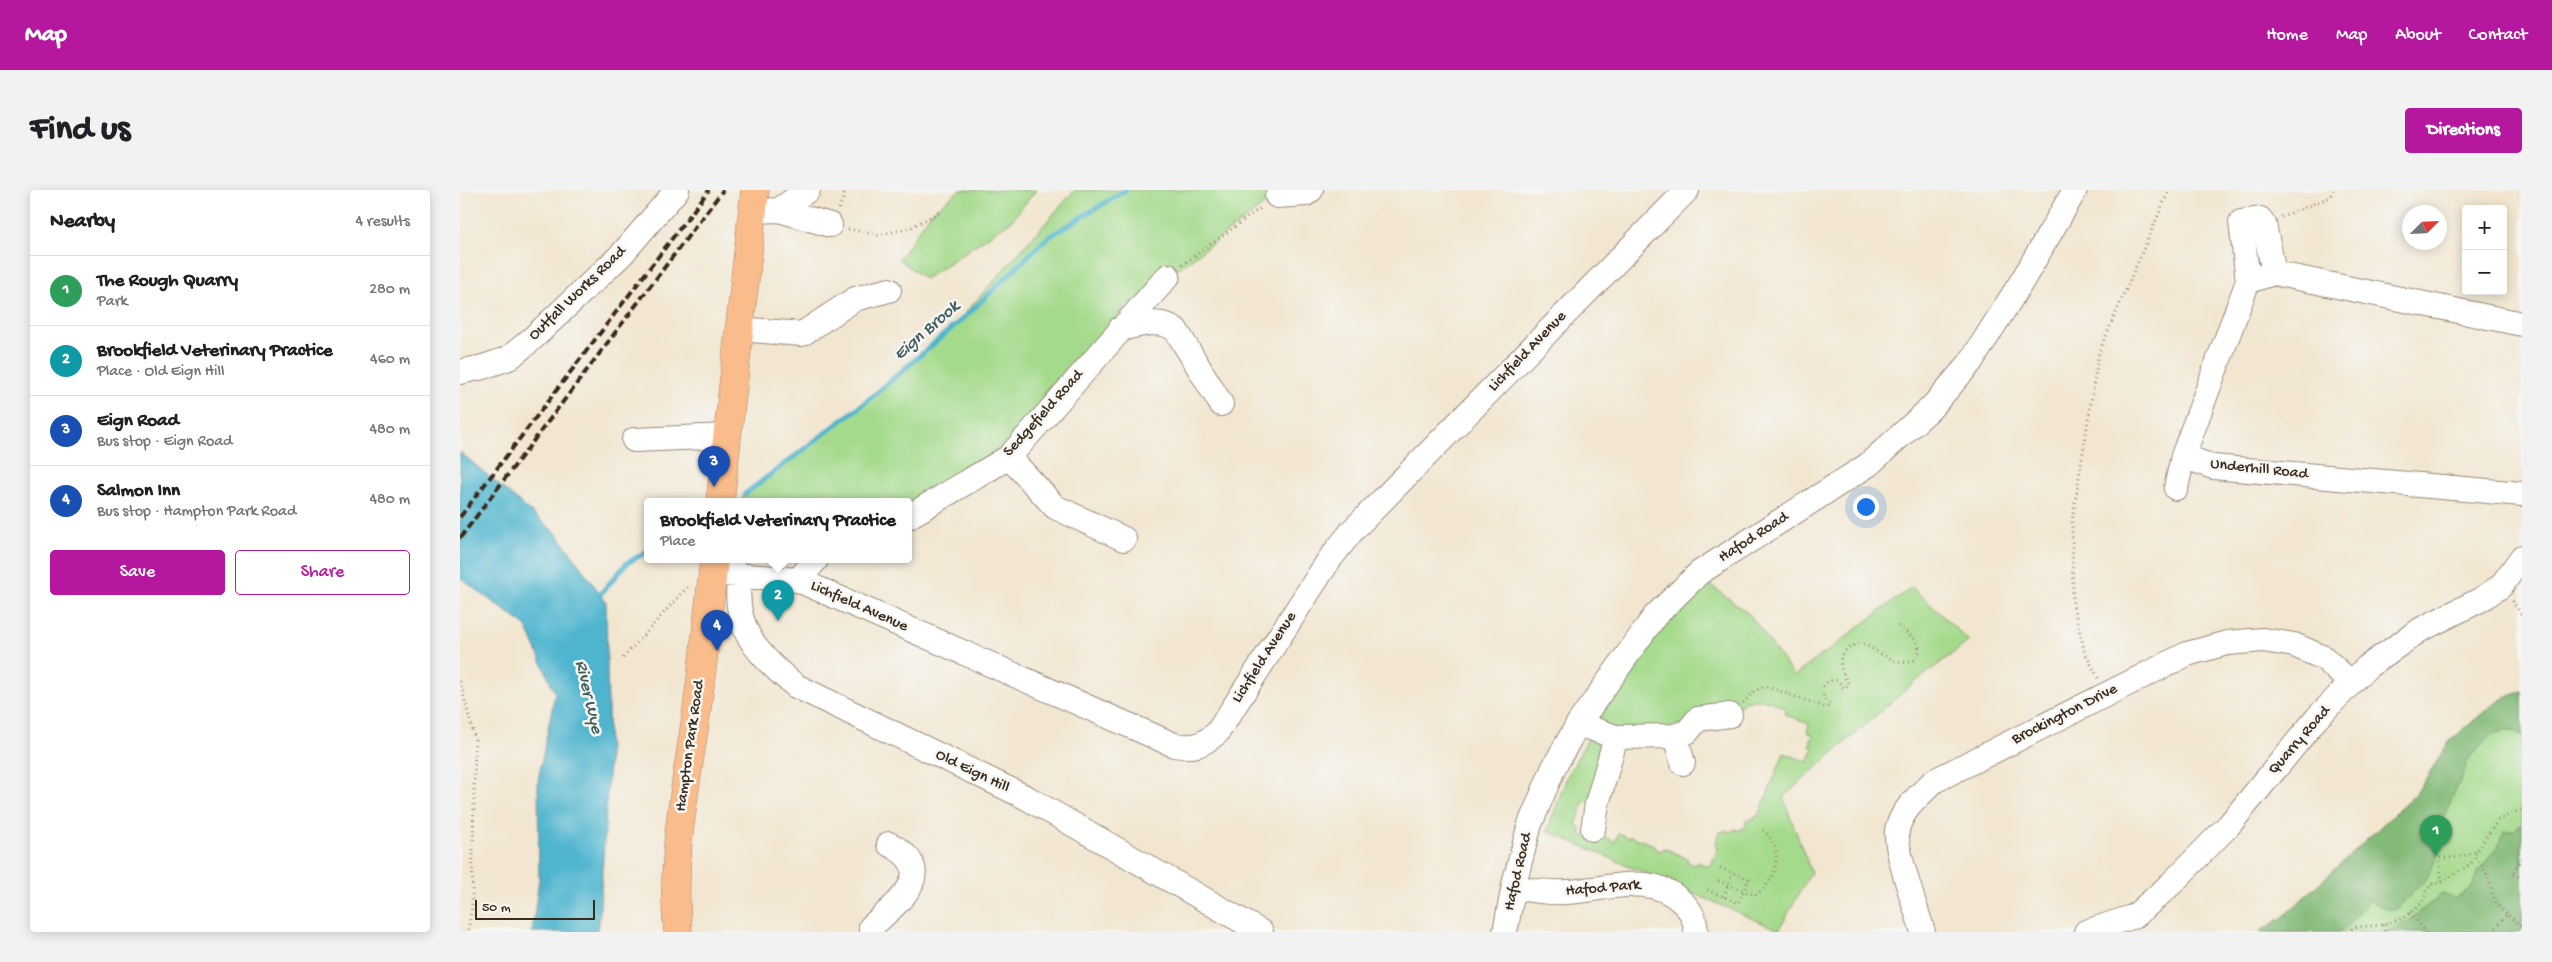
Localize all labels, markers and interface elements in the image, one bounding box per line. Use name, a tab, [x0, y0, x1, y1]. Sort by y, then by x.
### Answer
text: Map	[25, 21, 67, 50]
text: Home	[2266, 25, 2308, 46]
text: Map	[2336, 25, 2367, 46]
text: About	[2395, 25, 2441, 46]
text: Contact	[2469, 25, 2527, 46]
button: Directions	[2405, 108, 2522, 153]
text: Find us	[30, 110, 130, 151]
north arrow	[2402, 205, 2447, 250]
map controls	[2462, 205, 2507, 295]
button: +	[2462, 205, 2507, 250]
text: Nearby	[50, 210, 115, 235]
text: 4 results	[355, 213, 410, 232]
street label: Outfall Works Road	[525, 242, 632, 345]
button: −	[2462, 250, 2507, 295]
text: The Rough Quarry	[97, 270, 238, 293]
text: 1	[63, 281, 69, 300]
text: 280 m	[369, 281, 410, 300]
text: Park	[97, 293, 128, 312]
water label: Eign Brook	[890, 295, 966, 365]
street label: Lichfield Avenue	[1485, 307, 1572, 396]
text: Brookfield Veterinary Practice	[97, 340, 332, 363]
text: 2	[62, 351, 70, 370]
text: 460 m	[370, 351, 410, 370]
text: Place · Old Eign Hill	[97, 363, 224, 382]
street label: Sedgefield Road	[1000, 365, 1089, 461]
text: Eign Road	[97, 410, 179, 433]
text: 3	[62, 421, 70, 440]
text: 480 m	[369, 421, 410, 440]
text: Bus stop · Eign Road	[97, 433, 232, 452]
pin: 3	[698, 446, 730, 487]
street label: Underhill Road	[2209, 455, 2310, 485]
text: Salmon Inn	[97, 480, 180, 503]
text: 4	[62, 491, 70, 510]
text: 480 m	[369, 491, 410, 510]
your location	[1853, 494, 1879, 520]
popup	[644, 498, 912, 563]
text: Bus stop · Hampton Park Road	[97, 503, 296, 522]
street label: Hafod Road	[1716, 508, 1794, 568]
text: Brookfield Veterinary Practice	[660, 510, 896, 533]
text: Place	[660, 533, 695, 552]
button: Save	[50, 550, 225, 595]
button: Share	[235, 550, 410, 595]
street label: Lichfield Avenue	[807, 577, 911, 637]
pin: 2	[762, 580, 794, 621]
street label: Lichfield Avenue	[1228, 608, 1302, 707]
pin: 4	[701, 610, 733, 651]
water label: River Wye	[569, 658, 607, 736]
street label: Hampton Park Road	[672, 677, 710, 813]
street label: Brockington Drive	[2008, 680, 2122, 750]
street label: Quarry Road	[2265, 701, 2336, 779]
street label: Old Eign Hill	[932, 746, 1012, 798]
pin: 1	[2420, 815, 2452, 856]
street label: Hafod Road	[1501, 830, 1538, 913]
street label: Hafod Park	[1565, 876, 1643, 902]
scale bar	[475, 897, 595, 920]
text: 50 m	[482, 900, 511, 917]

